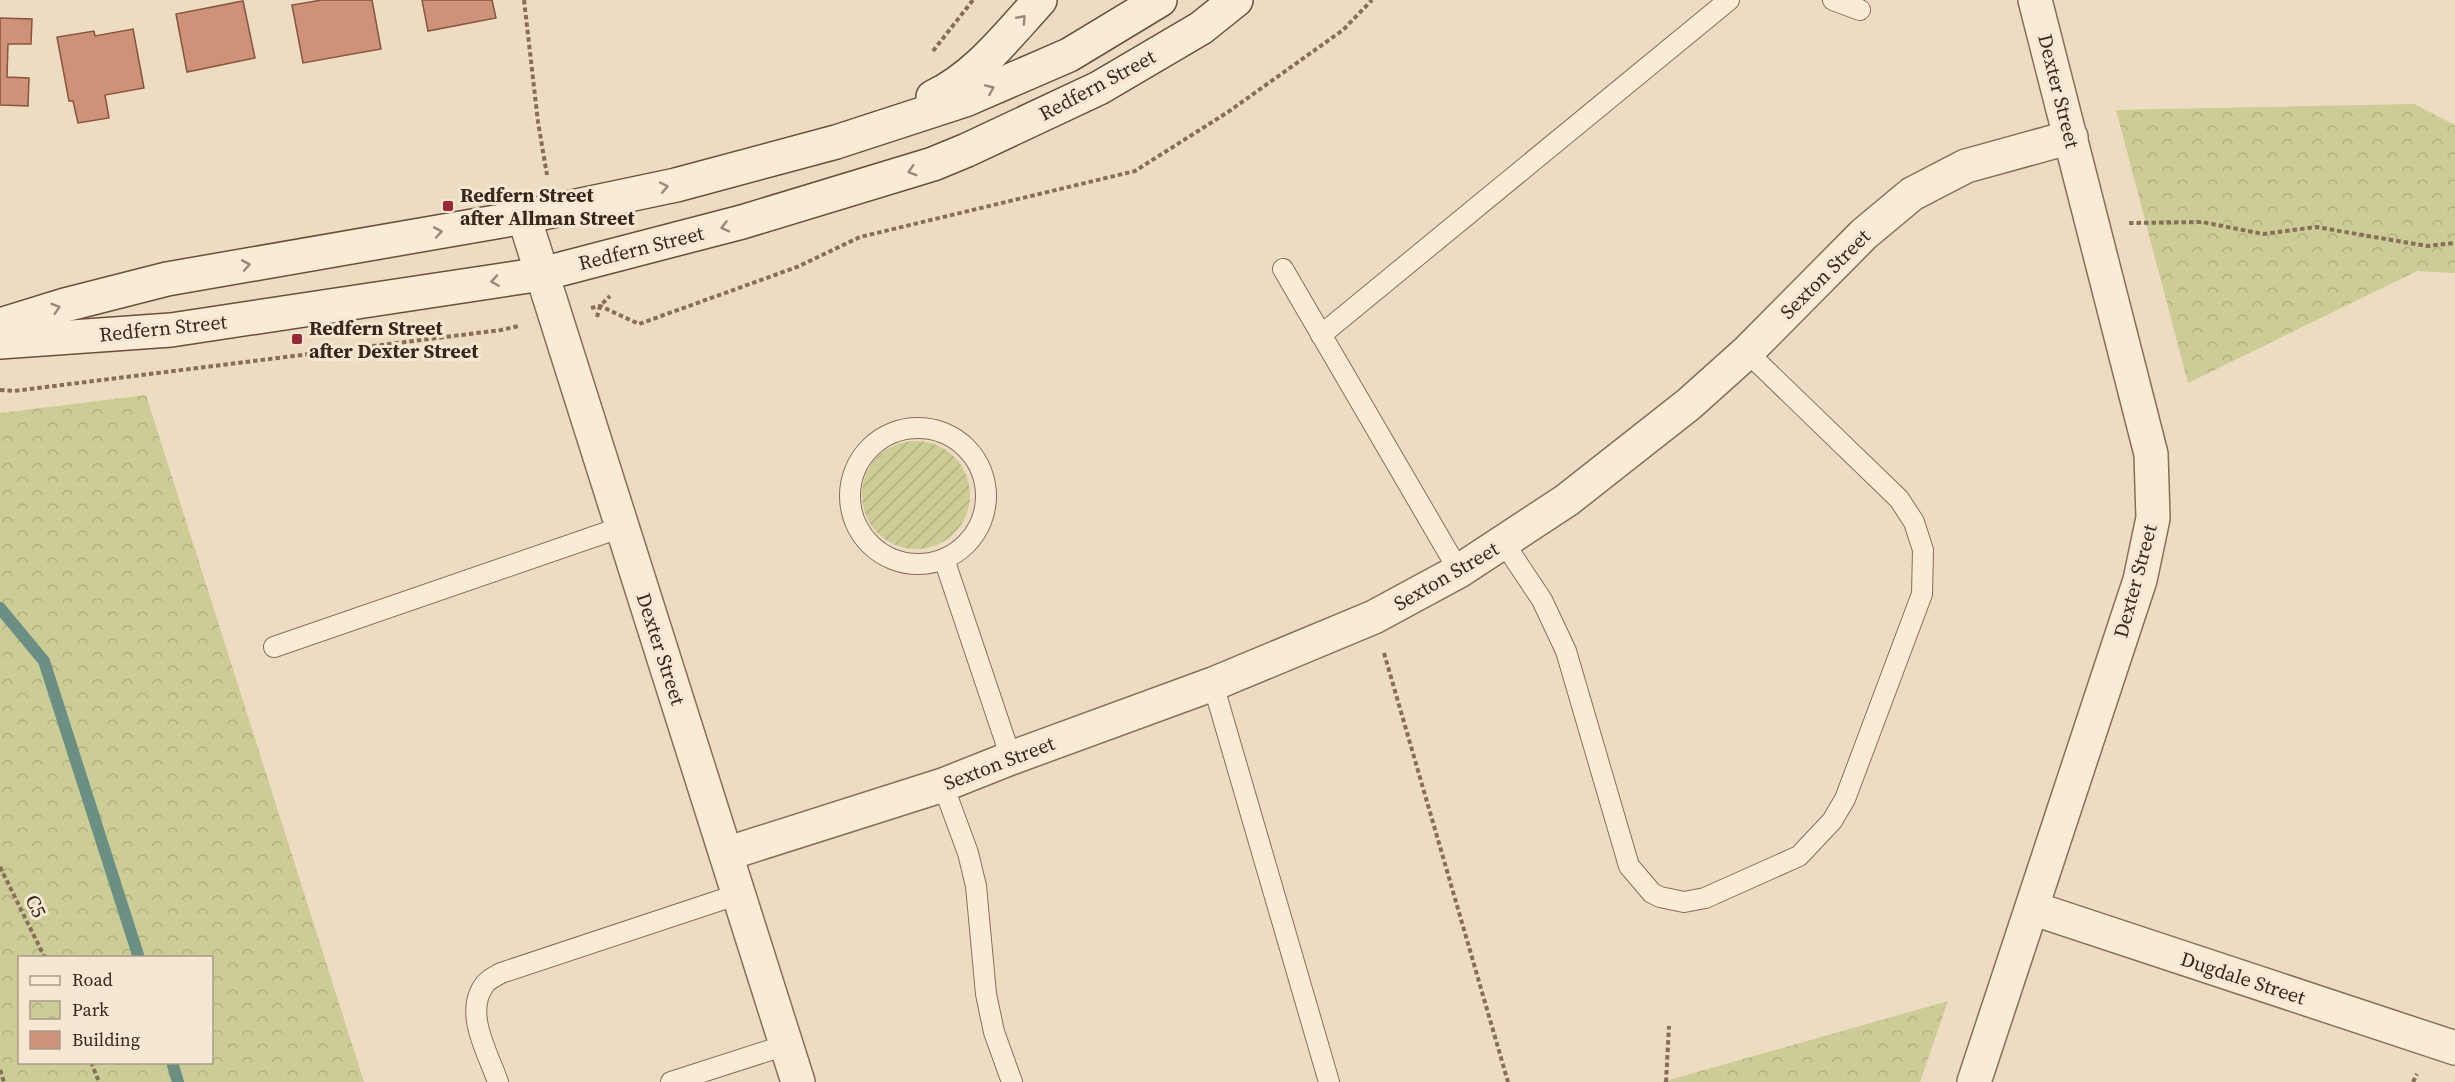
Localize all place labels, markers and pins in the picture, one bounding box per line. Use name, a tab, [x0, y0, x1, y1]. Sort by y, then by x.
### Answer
place label: Redfern Street after Allman Street	[460, 181, 635, 232]
marker: Redfern Street after Allman Street	[441, 199, 455, 213]
place label: Redfern Street after Dexter Street	[309, 314, 479, 365]
marker: Redfern Street after Dexter Street	[290, 332, 304, 346]

